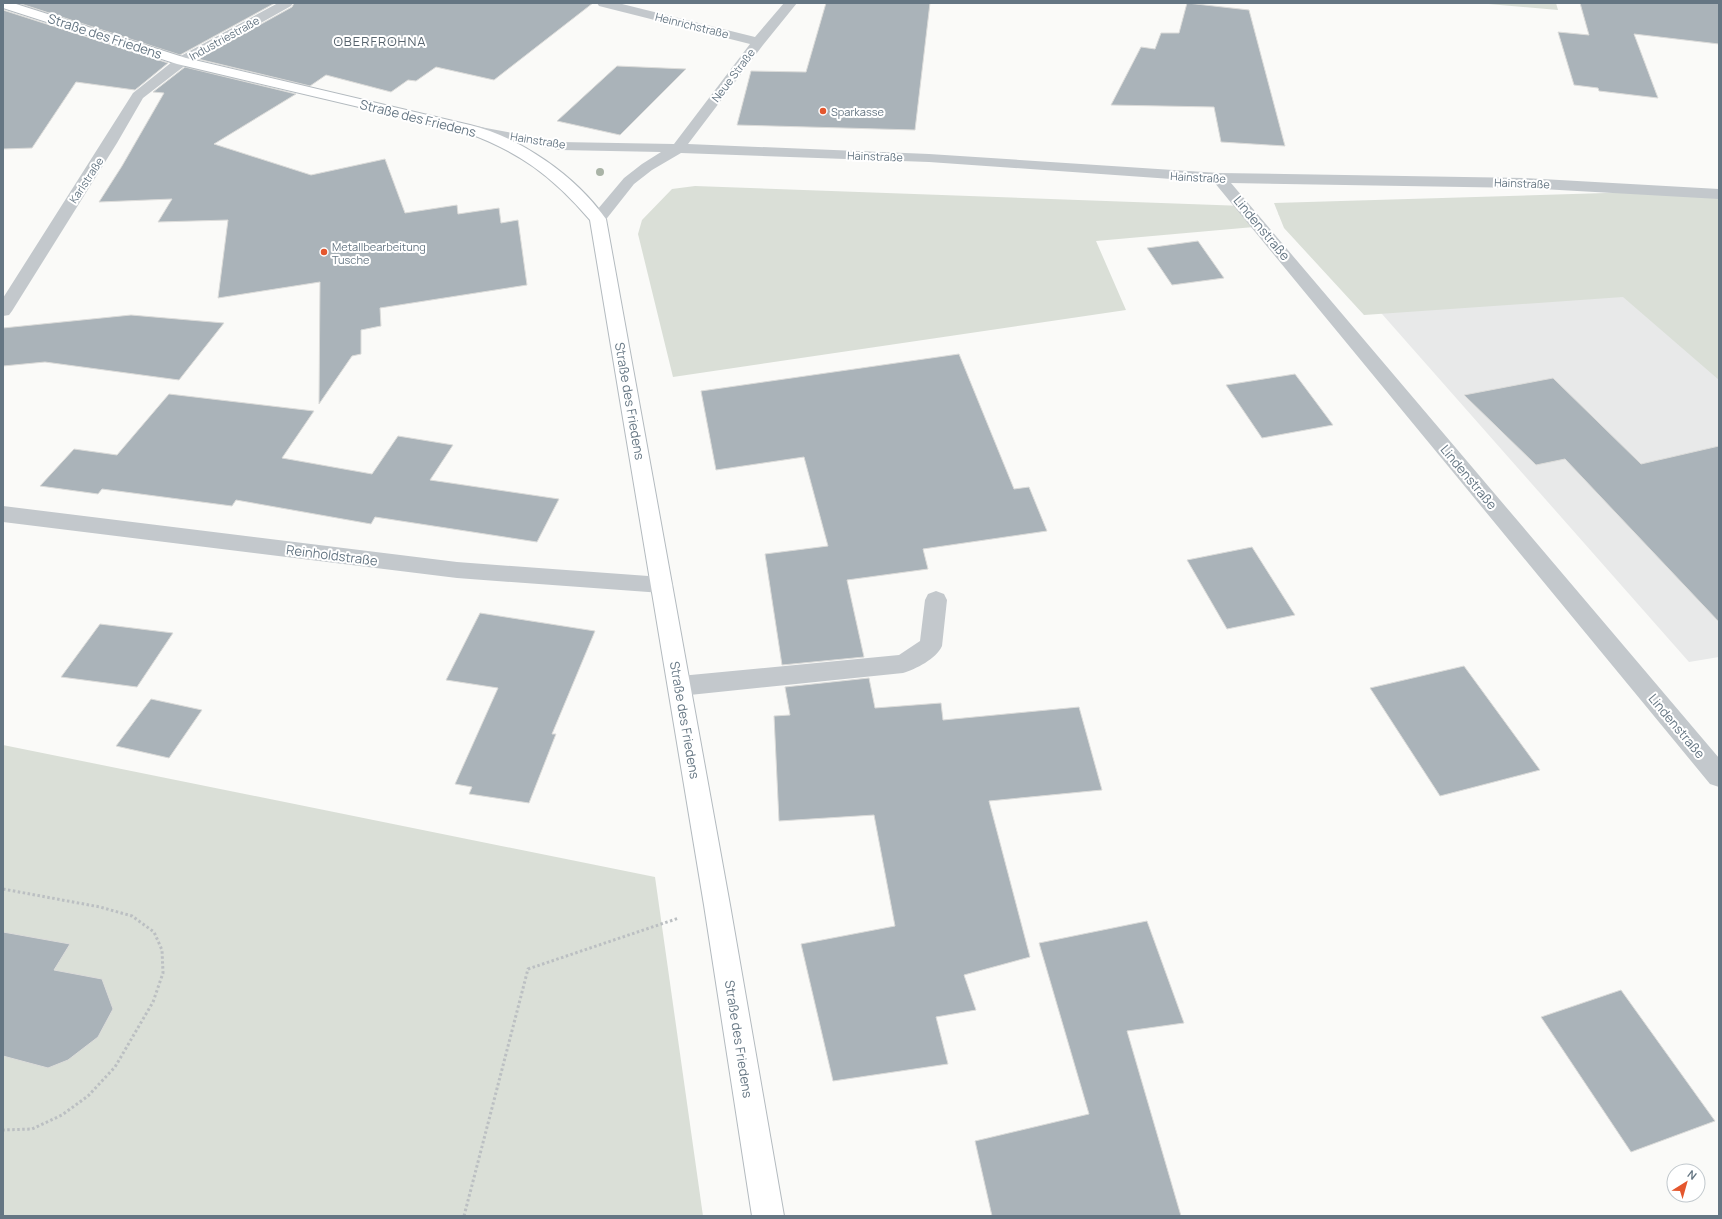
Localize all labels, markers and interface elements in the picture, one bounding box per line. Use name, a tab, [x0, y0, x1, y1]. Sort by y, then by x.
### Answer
street label: Straße des Friedens	[46, 9, 165, 63]
street label: Heinrichstraße	[654, 9, 731, 42]
street label: Industriestraße	[186, 12, 262, 64]
district label: OBERFROHNA	[333, 32, 427, 50]
street label: Neue Straße	[708, 45, 758, 105]
street label: Straße des Friedens	[358, 95, 478, 141]
place label: Sparkasse	[831, 104, 884, 119]
marker: Sparkasse	[818, 106, 828, 116]
street label: Hainstraße	[509, 128, 567, 152]
street label: Hainstraße	[847, 148, 904, 164]
street label: Karlstraße	[65, 154, 107, 206]
street label: Hainstraße	[1170, 168, 1227, 186]
street label: Hainstraße	[1494, 175, 1551, 191]
street label: Lindenstraße	[1230, 192, 1295, 264]
place label: Metallbearbeitung Tusche	[332, 239, 426, 267]
marker: Metallbearbeitung Tusche	[319, 247, 329, 257]
street label: Straße des Friedens	[611, 341, 649, 461]
street label: Lindenstraße	[1437, 441, 1502, 513]
street label: Reinholdstraße	[285, 540, 379, 570]
street label: Straße des Friedens	[666, 660, 704, 780]
street label: Lindenstraße	[1645, 690, 1710, 762]
street label: Straße des Friedens	[721, 979, 757, 1099]
north arrow	[1666, 1163, 1706, 1203]
text: N	[1685, 1166, 1700, 1183]

